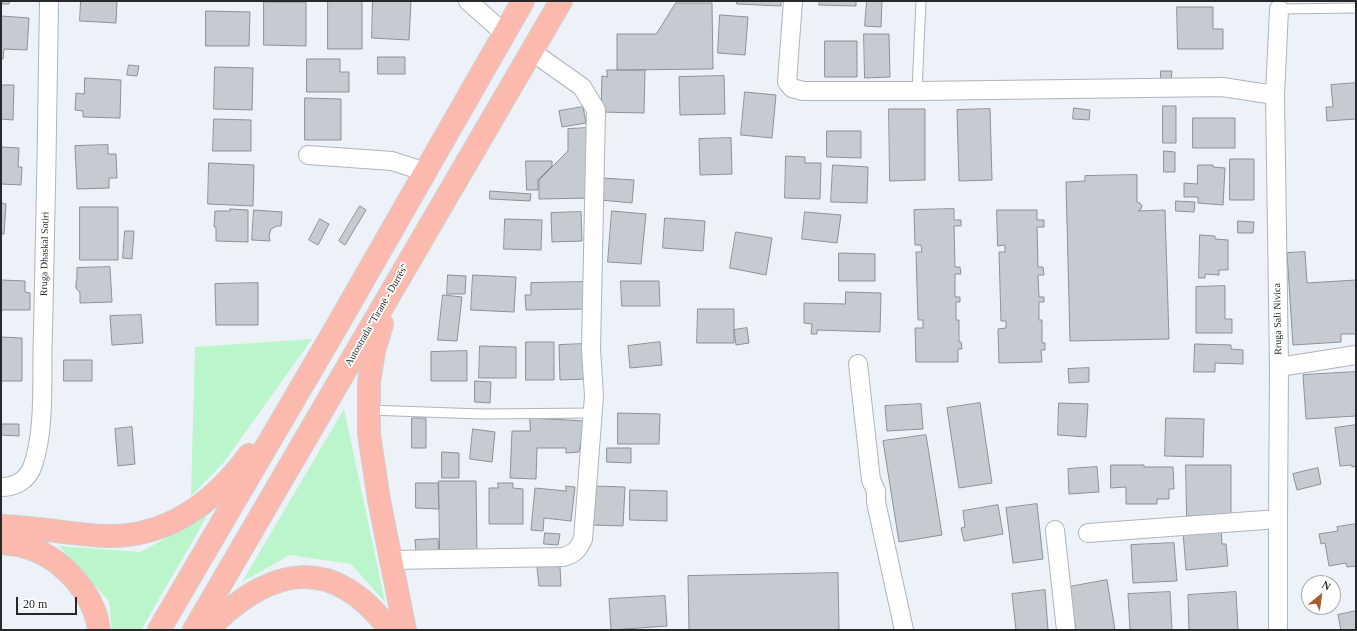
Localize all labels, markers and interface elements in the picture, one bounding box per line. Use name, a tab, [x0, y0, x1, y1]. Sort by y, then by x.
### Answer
street label: Rruga Dhaskal Sotiri	[38, 212, 52, 296]
street label: Autostrada "Tiranë - Durrës"	[343, 262, 411, 368]
street label: Rruga Sali Nivica	[1271, 283, 1285, 355]
north arrow	[1301, 575, 1341, 615]
text: N	[1320, 578, 1333, 593]
scale bar	[18, 589, 79, 615]
text: 20 m	[23, 597, 47, 611]

